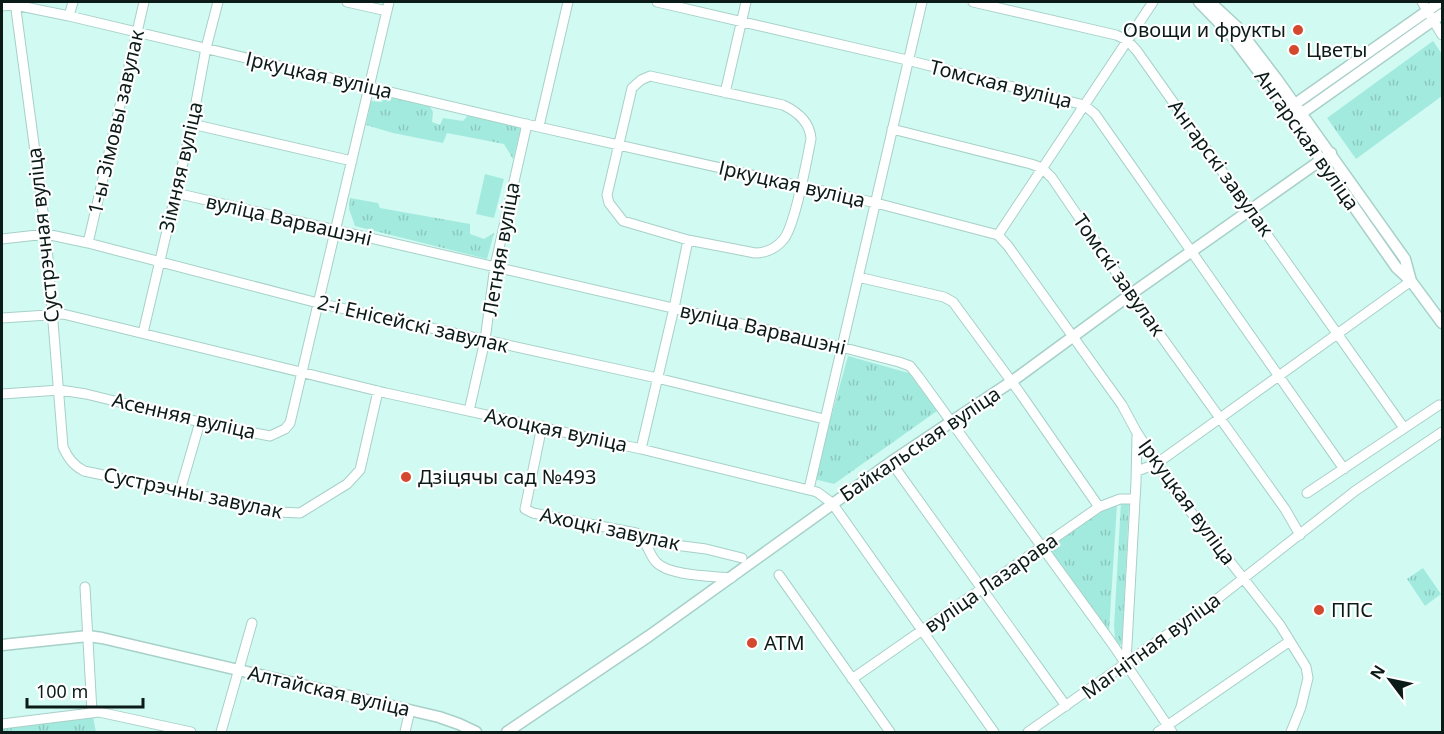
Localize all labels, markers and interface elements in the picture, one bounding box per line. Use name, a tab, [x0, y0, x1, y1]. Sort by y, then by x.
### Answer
place label: Овощи и фрукты	[1123, 16, 1286, 43]
marker: Овощи и фрукты	[1291, 23, 1305, 37]
street label: 1-ы Зімовы завулак	[81, 27, 150, 217]
place label: Цветы	[1306, 36, 1367, 63]
marker: Цветы	[1287, 43, 1301, 57]
street label: Іркуцкая вуліца	[243, 45, 395, 104]
street label: Томская вуліца	[927, 53, 1075, 114]
street label: Ангарская вуліца	[1249, 64, 1366, 215]
street label: Ангарскі завулак	[1163, 94, 1280, 242]
street label: Зімняя вуліца	[152, 99, 209, 235]
street label: Сустрэчная вуліца	[20, 146, 65, 324]
street label: Іркуцкая вуліца	[716, 154, 868, 213]
street label: Летняя вуліца	[475, 180, 526, 318]
street label: вуліца Варвашэні	[203, 187, 375, 252]
street label: Томскі завулак	[1067, 208, 1172, 341]
street label: 2-і Енісейскі завулак	[315, 288, 512, 359]
street label: вуліца Варвашэні	[677, 296, 849, 361]
street label: Байкальская вуліца	[834, 380, 1005, 507]
street label: Асенняя вуліца	[110, 386, 259, 445]
street label: Ахоцкая вуліца	[482, 401, 630, 458]
street label: Іркуцкая вуліца	[1133, 433, 1242, 570]
street label: Сустрэчны завулак	[101, 460, 286, 525]
place label: Дзіцячы сад №493	[418, 463, 596, 490]
marker: Дзіцячы сад №493	[399, 470, 413, 484]
street label: Ахоцкі завулак	[538, 501, 683, 557]
street label: вуліца Лазарава	[919, 526, 1063, 639]
street label: Магнітная вуліца	[1076, 586, 1226, 705]
place label: ППС	[1331, 596, 1373, 623]
marker: ППС	[1312, 603, 1326, 617]
place label: АТМ	[764, 629, 805, 656]
marker: АТМ	[745, 636, 759, 650]
north arrow	[1360, 650, 1420, 710]
street label: Алтайская вуліца	[245, 659, 413, 722]
text: N	[1365, 661, 1390, 683]
scale bar	[27, 671, 142, 709]
text: 100 m	[36, 679, 88, 703]

